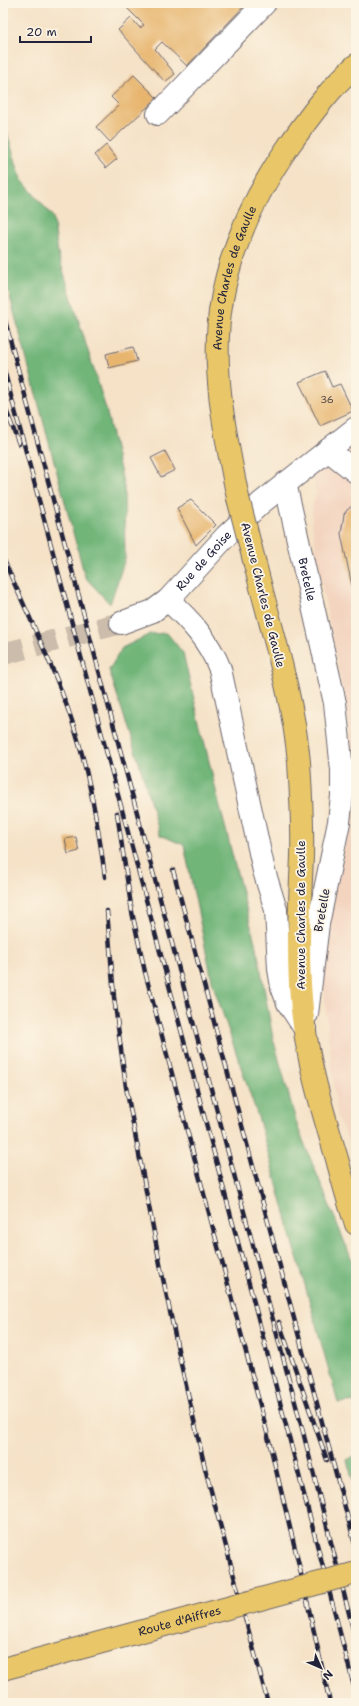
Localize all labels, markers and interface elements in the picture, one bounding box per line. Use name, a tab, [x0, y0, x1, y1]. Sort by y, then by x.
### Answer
scale bar	[20, 18, 91, 44]
text: 20 m	[26, 24, 57, 40]
street label: Avenue Charles de Gaulle	[210, 203, 260, 351]
house number: 36	[320, 393, 334, 406]
street label: Avenue Charles de Gaulle	[237, 521, 289, 670]
street label: Rue de Goise	[172, 527, 235, 594]
street label: Bretelle	[294, 556, 320, 603]
street label: Avenue Charles de Gaulle	[293, 840, 309, 990]
street label: Bretelle	[310, 887, 334, 933]
street label: Route d'Aiffres	[136, 1602, 223, 1640]
north arrow	[301, 1648, 341, 1688]
text: N	[319, 1666, 336, 1683]

